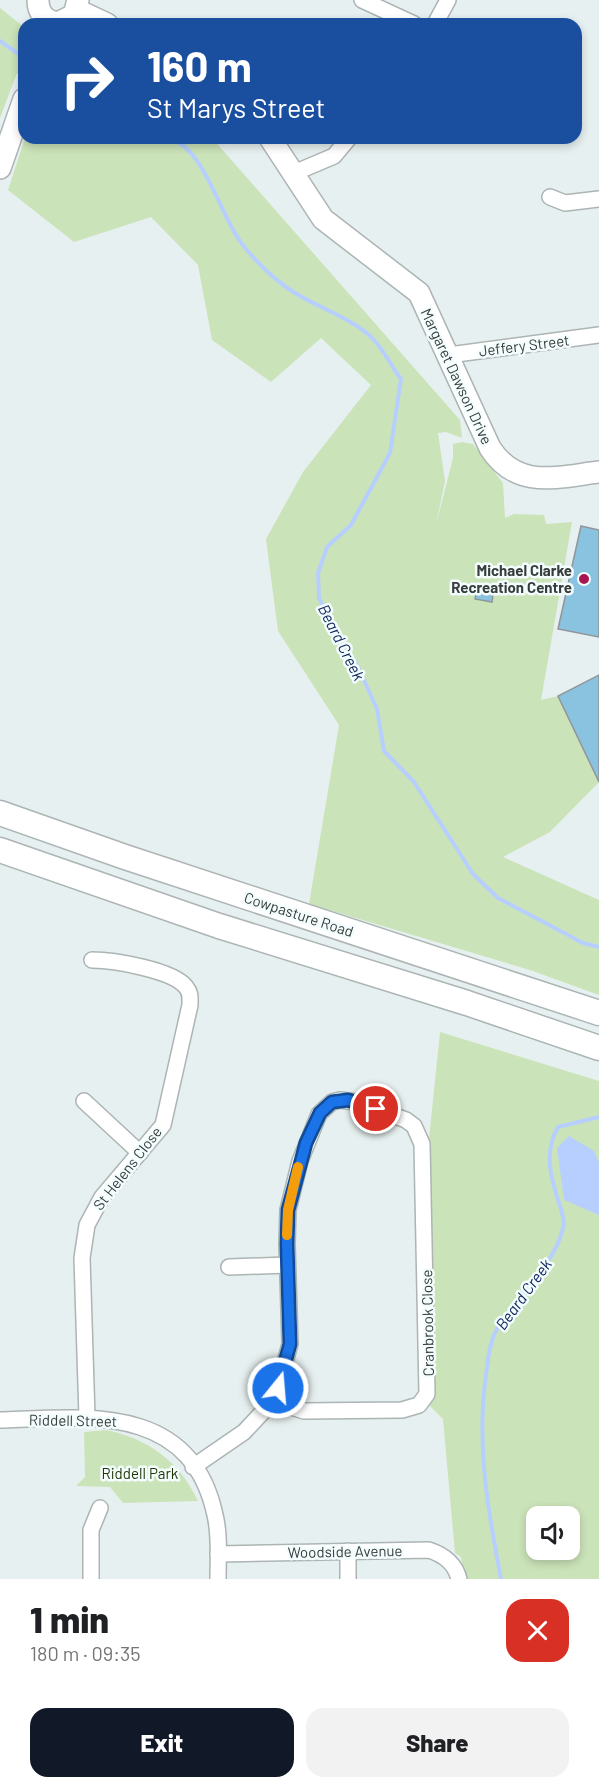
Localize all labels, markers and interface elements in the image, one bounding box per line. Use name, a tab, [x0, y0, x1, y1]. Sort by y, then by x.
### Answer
text: 160 m	[147, 40, 252, 90]
icon: right	[48, 42, 126, 120]
text: St Marys Street	[147, 91, 325, 123]
street label: Margaret Dawson Drive	[418, 305, 496, 447]
street label: Jeffery Street	[478, 331, 570, 359]
place label: Michael Clarke Recreation Centre	[451, 561, 572, 596]
marker: Michael Clarke Recreation Centre	[577, 572, 591, 586]
water label: Beard Creek	[315, 601, 369, 683]
street label: Cowpasture Road	[242, 888, 356, 940]
pin	[350, 1083, 401, 1134]
icon: arrive	[359, 1092, 392, 1125]
street label: St Helens Close	[89, 1123, 165, 1213]
water label: Beard Creek	[491, 1255, 555, 1333]
street label: Cranbrook Close	[417, 1270, 437, 1376]
position arrow	[246, 1356, 310, 1420]
street label: Riddell Street	[29, 1410, 117, 1430]
park label: Riddell Park	[102, 1464, 179, 1482]
map controls	[526, 1506, 580, 1560]
button: sound	[526, 1506, 580, 1560]
street label: Woodside Avenue	[287, 1541, 403, 1561]
text: 1 min	[30, 1597, 109, 1640]
button: close	[506, 1599, 569, 1662]
text: 180 m · 09:35	[30, 1641, 141, 1665]
button: Exit	[30, 1708, 294, 1777]
button: Share	[306, 1708, 569, 1777]

